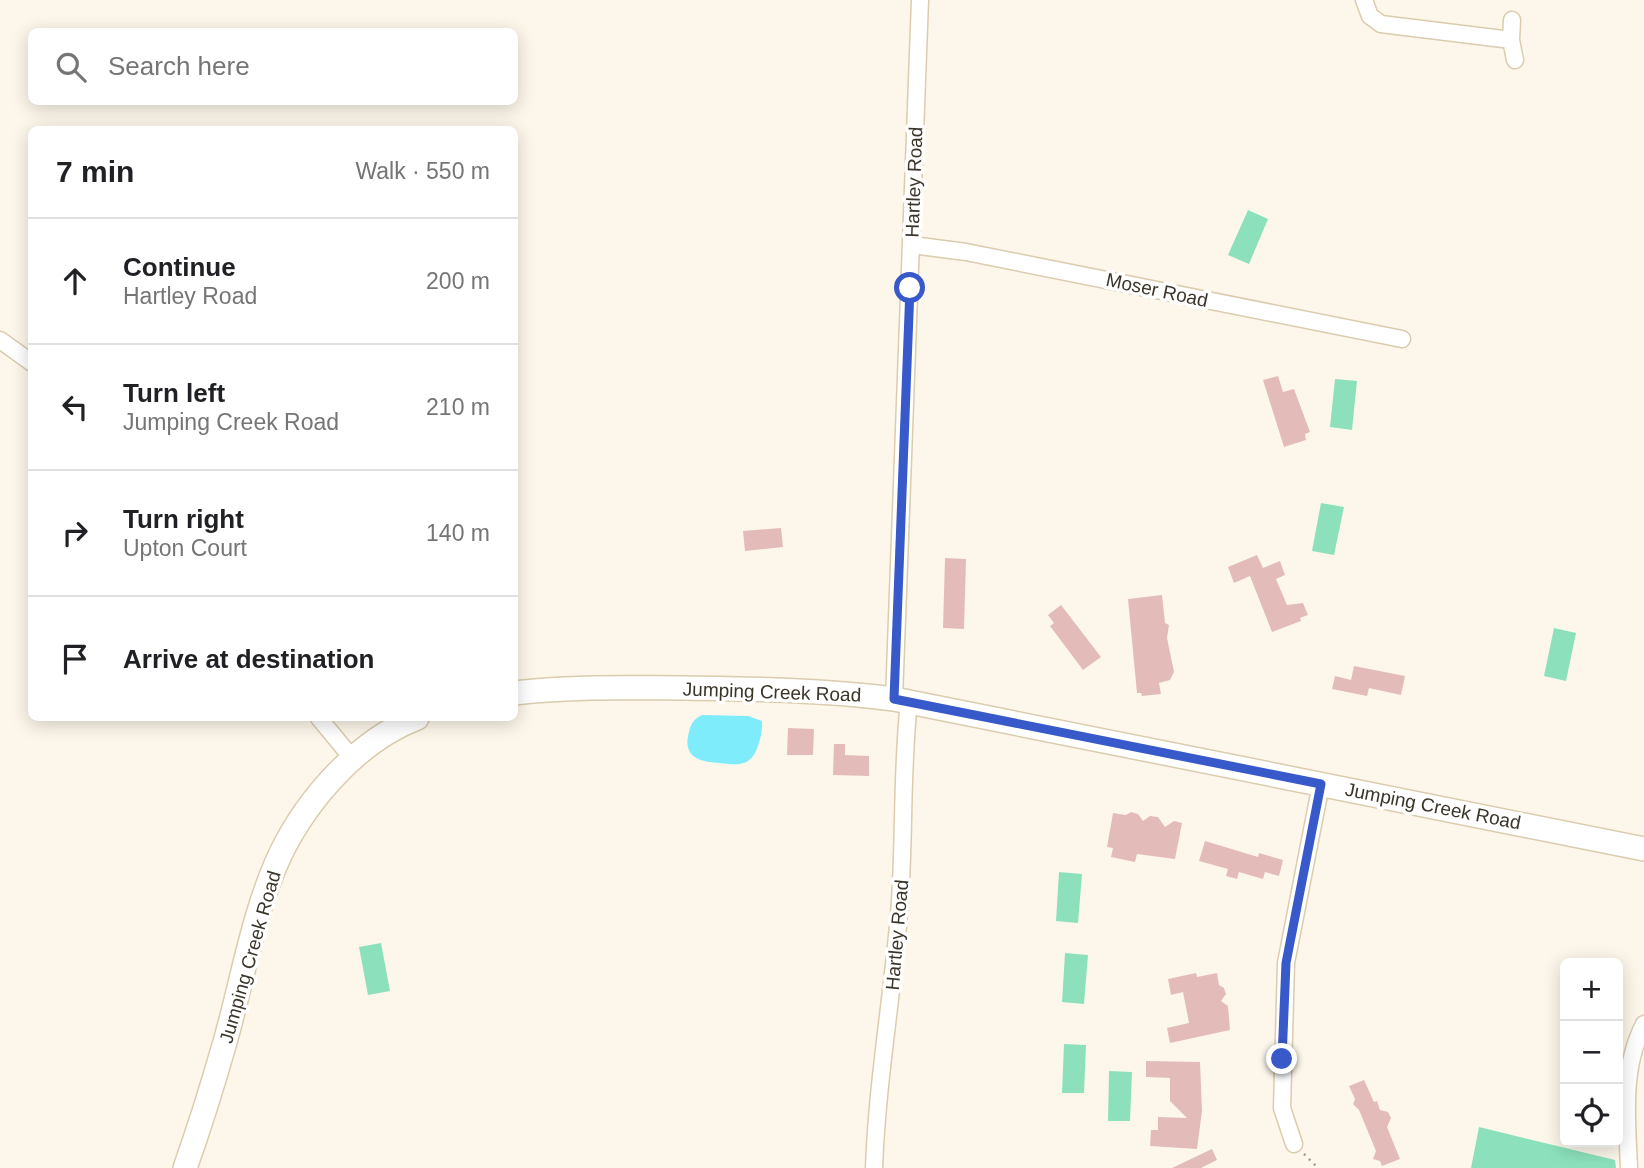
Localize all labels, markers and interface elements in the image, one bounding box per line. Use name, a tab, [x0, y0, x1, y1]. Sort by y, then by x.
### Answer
search box	[28, 28, 518, 105]
icon: search	[52, 48, 90, 86]
text: Search here	[108, 51, 250, 81]
street label: Hartley Road	[902, 126, 926, 238]
text: 7 min	[56, 155, 134, 188]
text: Walk · 550 m	[355, 158, 490, 184]
text: Continue	[123, 252, 236, 282]
icon: ahead	[56, 262, 94, 300]
text: 200 m	[426, 268, 490, 294]
street label: Moser Road	[1104, 269, 1210, 311]
route start	[894, 272, 925, 303]
text: Hartley Road	[123, 283, 257, 309]
text: Turn left	[123, 378, 225, 408]
icon: left	[56, 388, 94, 426]
text: 210 m	[426, 394, 490, 420]
text: Jumping Creek Road	[123, 409, 339, 435]
text: Turn right	[123, 504, 244, 534]
icon: right	[56, 514, 94, 552]
text: 140 m	[426, 520, 490, 546]
text: Upton Court	[123, 535, 247, 561]
icon: arrive	[56, 640, 94, 678]
text: Arrive at destination	[123, 644, 374, 674]
street label: Jumping Creek Road	[682, 678, 862, 706]
street label: Jumping Creek Road	[1343, 779, 1523, 833]
street label: Jumping Creek Road	[215, 868, 285, 1046]
street label: Hartley Road	[882, 879, 912, 991]
map controls	[1560, 958, 1623, 1147]
button: +	[1560, 958, 1623, 1021]
button: −	[1560, 1021, 1623, 1084]
route end	[1266, 1043, 1297, 1074]
button: locate	[1560, 1084, 1623, 1147]

